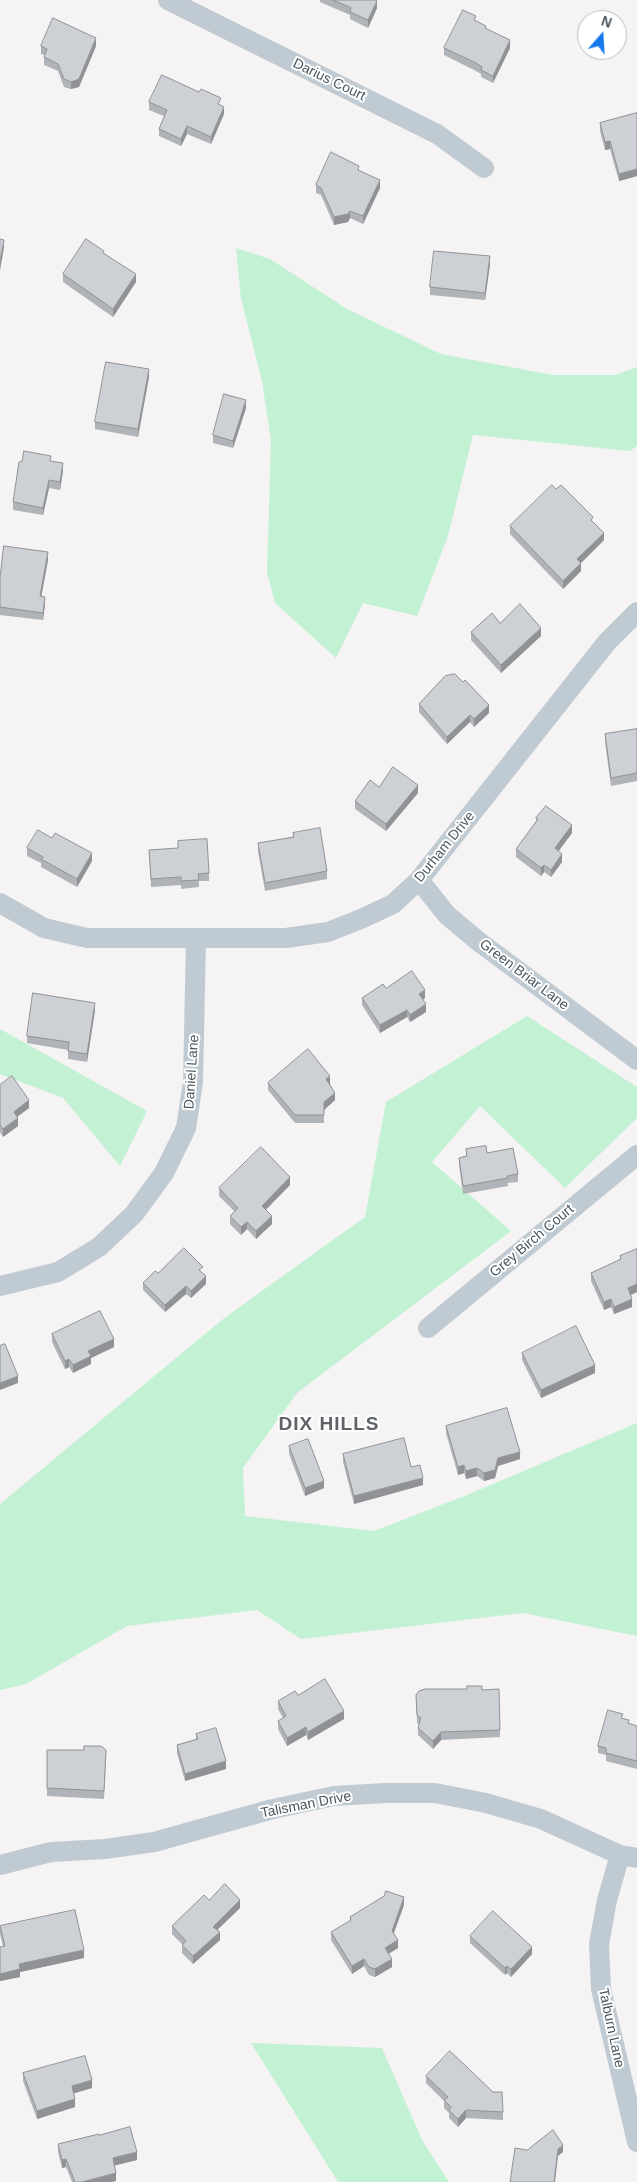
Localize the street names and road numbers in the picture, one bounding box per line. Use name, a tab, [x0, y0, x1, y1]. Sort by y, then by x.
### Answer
street label: Darius Court	[290, 55, 368, 105]
street label: Durham Drive	[411, 808, 479, 886]
street label: Green Briar Lane	[476, 936, 572, 1014]
street label: Daniel Lane	[181, 1034, 203, 1110]
street label: Grey Birch Court	[487, 1201, 577, 1281]
street label: Talisman Drive	[259, 1788, 353, 1822]
street label: Talburn Lane	[594, 1987, 628, 2069]

